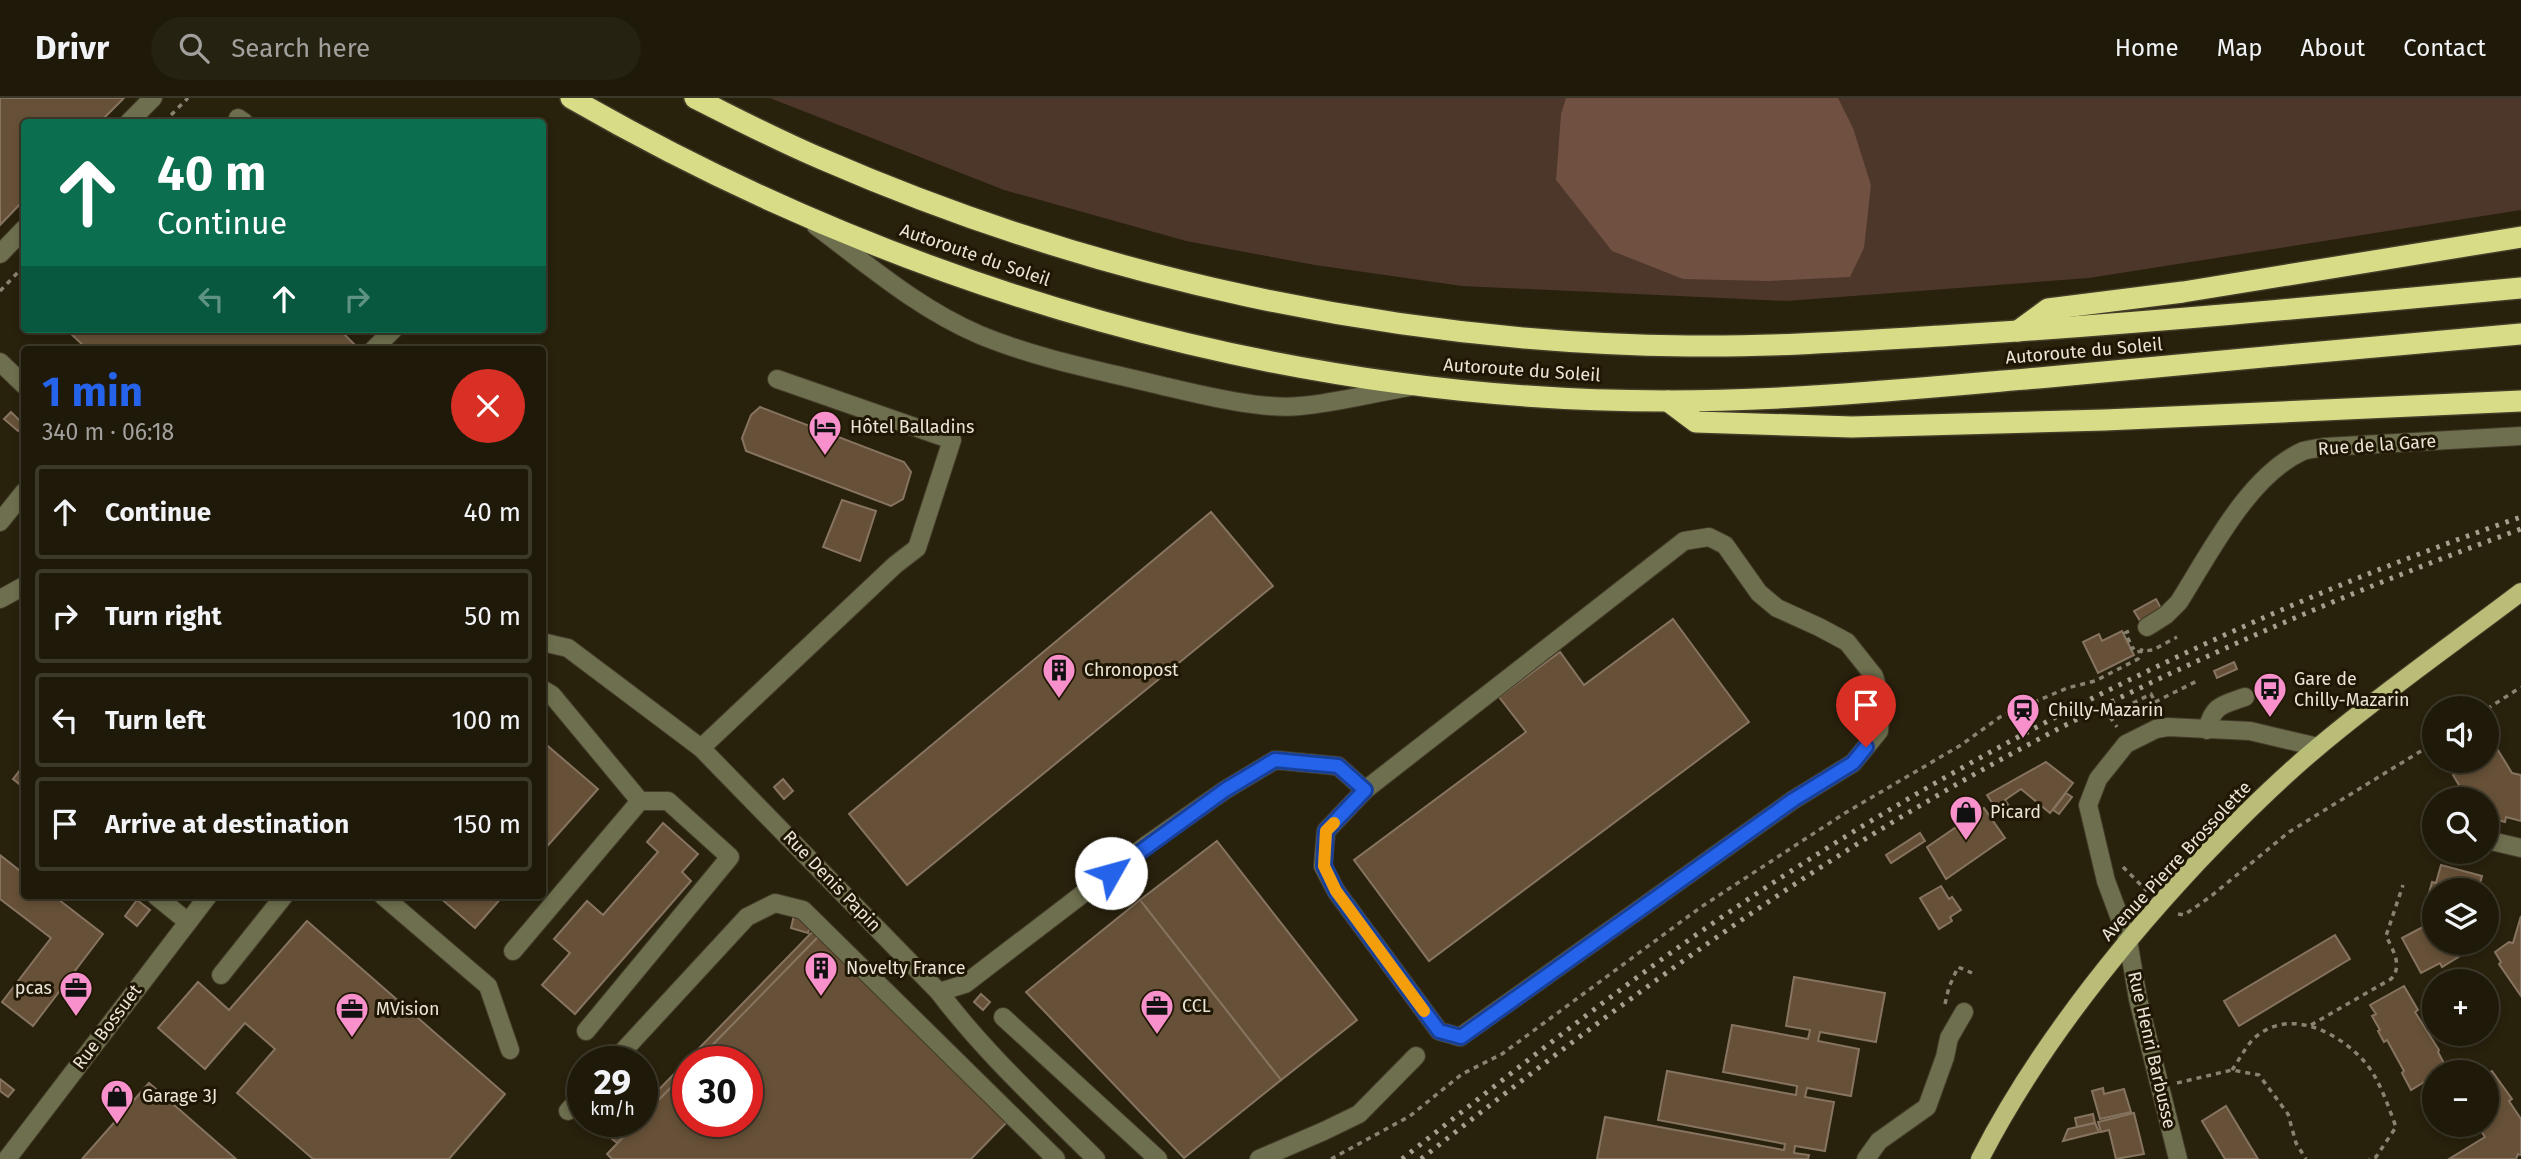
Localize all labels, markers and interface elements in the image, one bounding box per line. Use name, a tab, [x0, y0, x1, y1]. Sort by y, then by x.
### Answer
search box	[151, 17, 641, 80]
text: Drivr	[35, 28, 109, 68]
icon: search	[175, 29, 213, 67]
text: Search here	[231, 33, 370, 64]
text: Home	[2115, 34, 2179, 62]
text: Map	[2217, 34, 2263, 62]
text: About	[2301, 34, 2365, 62]
text: Contact	[2403, 34, 2486, 62]
text: 40 m	[157, 144, 266, 203]
icon: ahead	[42, 147, 133, 238]
text: Continue	[157, 204, 287, 242]
street label: Autoroute du Soleil	[897, 219, 1053, 291]
icon: left	[192, 280, 230, 318]
icon: ahead	[265, 280, 303, 318]
icon: right	[338, 280, 376, 318]
street label: Autoroute du Soleil	[2005, 333, 2163, 369]
street label: Autoroute du Soleil	[1443, 354, 1601, 386]
text: 1 min	[42, 367, 143, 417]
button: close	[451, 369, 525, 443]
hotel icon: Hôtel Balladins	[806, 408, 844, 457]
place label: Hôtel Balladins	[850, 416, 974, 438]
text: 340 m · 06:18	[42, 418, 174, 446]
street label: Rue de la Gare	[2317, 430, 2437, 460]
icon: ahead	[46, 493, 84, 531]
text: Continue	[105, 497, 211, 528]
text: 40 m	[463, 497, 521, 528]
icon: right	[46, 597, 84, 635]
text: Turn right	[105, 601, 222, 632]
text: 50 m	[464, 601, 521, 632]
building icon: Chronopost	[1040, 651, 1078, 700]
place label: Chronopost	[1084, 659, 1179, 681]
place label: Gare de Chilly-Mazarin	[2294, 668, 2410, 711]
bus stop icon: Gare de Chilly-Mazarin	[2251, 670, 2289, 719]
pin	[1836, 675, 1896, 747]
icon: arrive	[1847, 686, 1885, 724]
station icon: Chilly-Mazarin	[2004, 691, 2042, 740]
map controls	[2422, 696, 2499, 1137]
button: sound	[2422, 696, 2499, 773]
place label: Chilly-Mazarin	[2048, 699, 2164, 721]
icon: left	[46, 701, 84, 739]
text: Turn left	[105, 705, 206, 736]
text: 100 m	[452, 705, 521, 736]
street label: Avenue Pierre Brossolette	[2096, 777, 2256, 945]
button: search	[2422, 787, 2499, 864]
shop icon: Picard	[1947, 793, 1985, 842]
place label: Picard	[1990, 801, 2041, 823]
icon: arrive	[46, 805, 84, 843]
text: Arrive at destination	[105, 809, 349, 840]
text: 150 m	[453, 809, 521, 840]
street label: Rue Denis Papin	[778, 826, 886, 936]
position arrow	[1074, 836, 1148, 910]
button: layers	[2422, 878, 2499, 955]
building icon: Novelty France	[802, 949, 840, 998]
place label: Novelty France	[846, 957, 966, 979]
office icon: pcas	[57, 969, 95, 1018]
street label: Rue Henri Barbusse	[2123, 969, 2181, 1131]
button: +	[2422, 969, 2499, 1046]
place label: pcas	[15, 977, 52, 999]
street label: Rue Bossuet	[68, 980, 146, 1074]
office icon: CCL	[1138, 987, 1176, 1036]
office icon: MVision	[333, 990, 371, 1039]
place label: CCL	[1182, 995, 1211, 1017]
place label: MVision	[376, 998, 440, 1020]
speed limit sign: 30	[672, 1046, 763, 1137]
button: −	[2422, 1060, 2499, 1137]
text: 29	[594, 1061, 631, 1103]
shop icon: Garage 3J	[98, 1077, 136, 1126]
place label: Garage 3J	[142, 1085, 217, 1107]
text: km/h	[590, 1098, 635, 1120]

